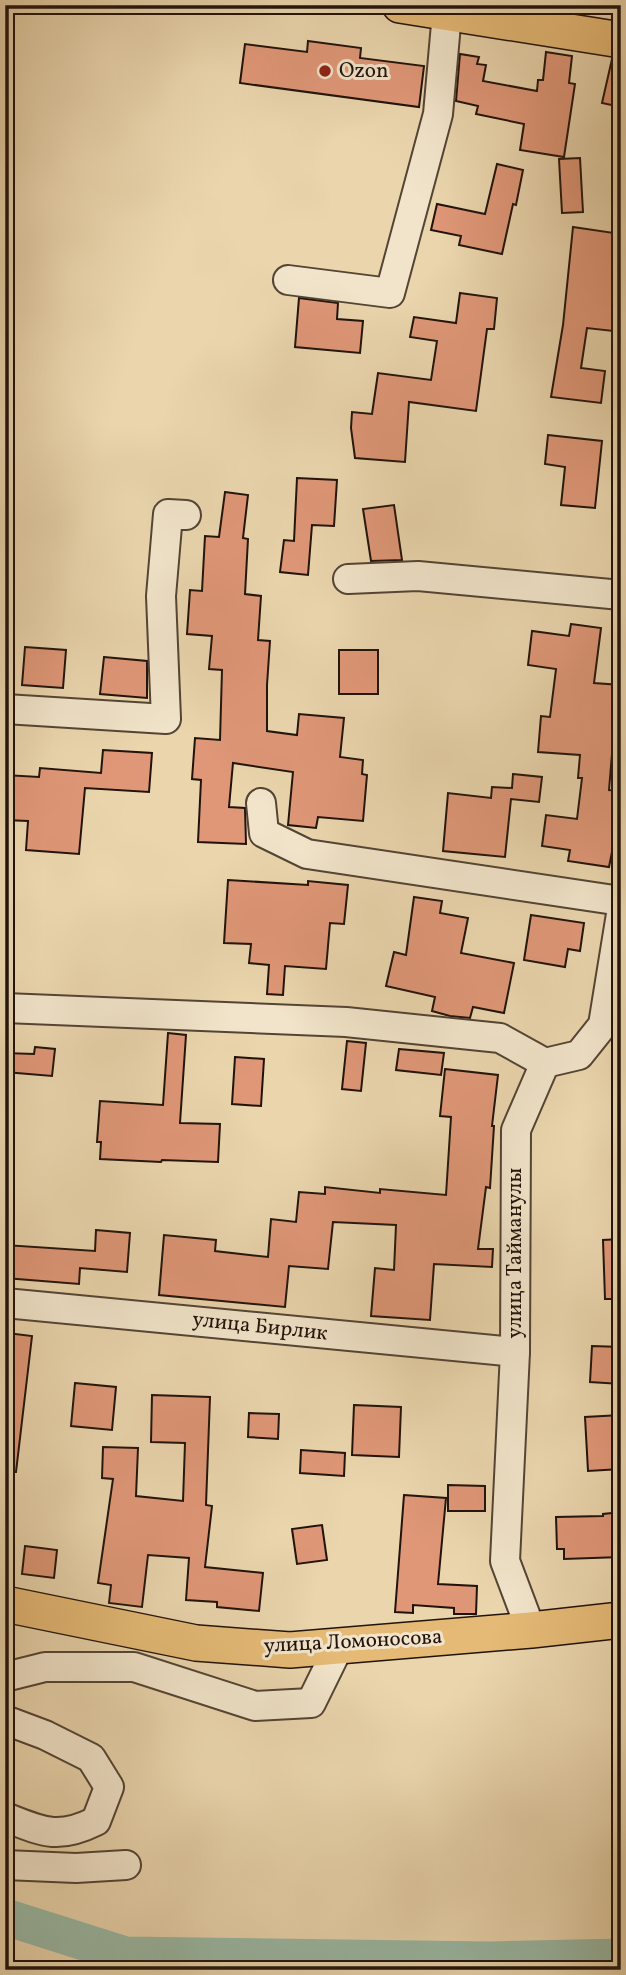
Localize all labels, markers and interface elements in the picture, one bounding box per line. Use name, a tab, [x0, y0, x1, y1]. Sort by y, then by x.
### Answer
place label: Ozon	[339, 57, 389, 86]
marker: Ozon	[317, 63, 333, 79]
street label: улица Тайманулы	[501, 1167, 530, 1338]
street label: улица Бирлик	[191, 1305, 329, 1349]
street label: улица Ломоносова	[263, 1623, 443, 1661]

